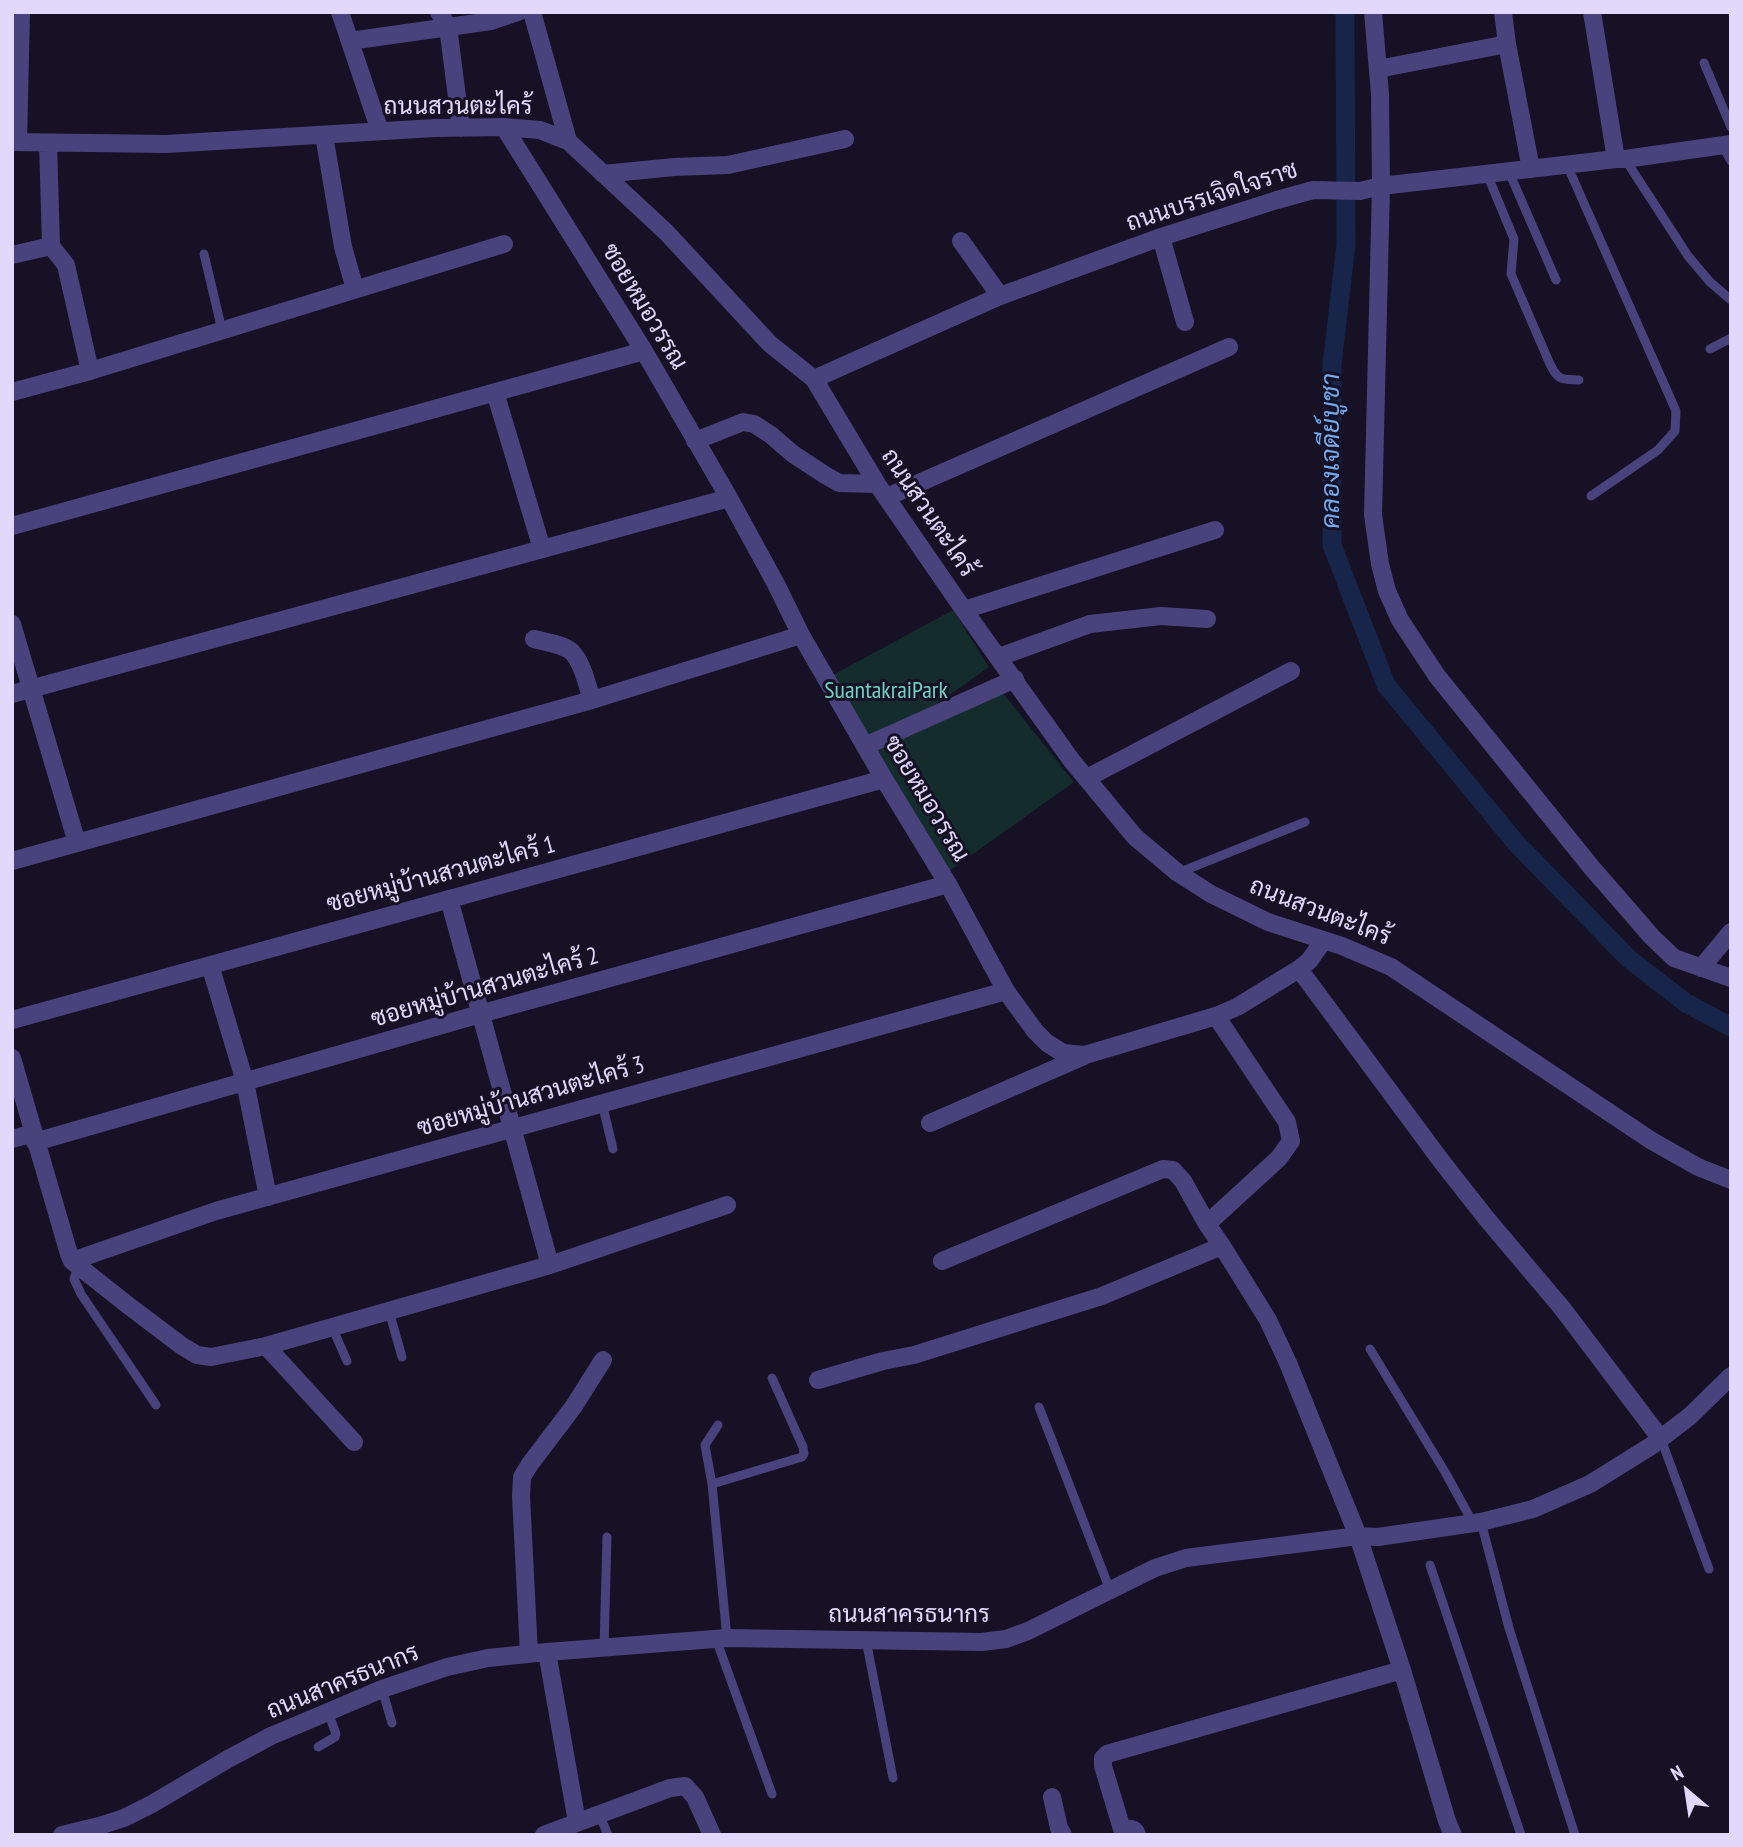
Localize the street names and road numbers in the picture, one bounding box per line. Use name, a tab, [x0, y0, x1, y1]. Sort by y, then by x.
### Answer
street label: ถนนสวนตะไคร้	[384, 93, 532, 121]
street label: ถนนบรรเจิดใจราช	[1123, 156, 1301, 238]
street label: ซอยหมอวรรณ	[595, 239, 693, 375]
street label: ถนนสวนตะไคร้	[874, 443, 982, 583]
street label: ซอยหมอวรรณ	[877, 731, 975, 867]
street label: ซอยหมู่บ้านสวนตะไคร้ 1	[324, 831, 558, 919]
street label: ถนนสวนตะไคร้	[1245, 872, 1395, 952]
street label: ซอยหมู่บ้านสวนตะไคร้ 2	[368, 942, 602, 1034]
street label: ซอยหมู่บ้านสวนตะไคร้ 3	[414, 1051, 648, 1143]
street label: ถนนสาครธนากร	[828, 1601, 990, 1629]
street label: ถนนสาครธนากร	[263, 1638, 423, 1726]

